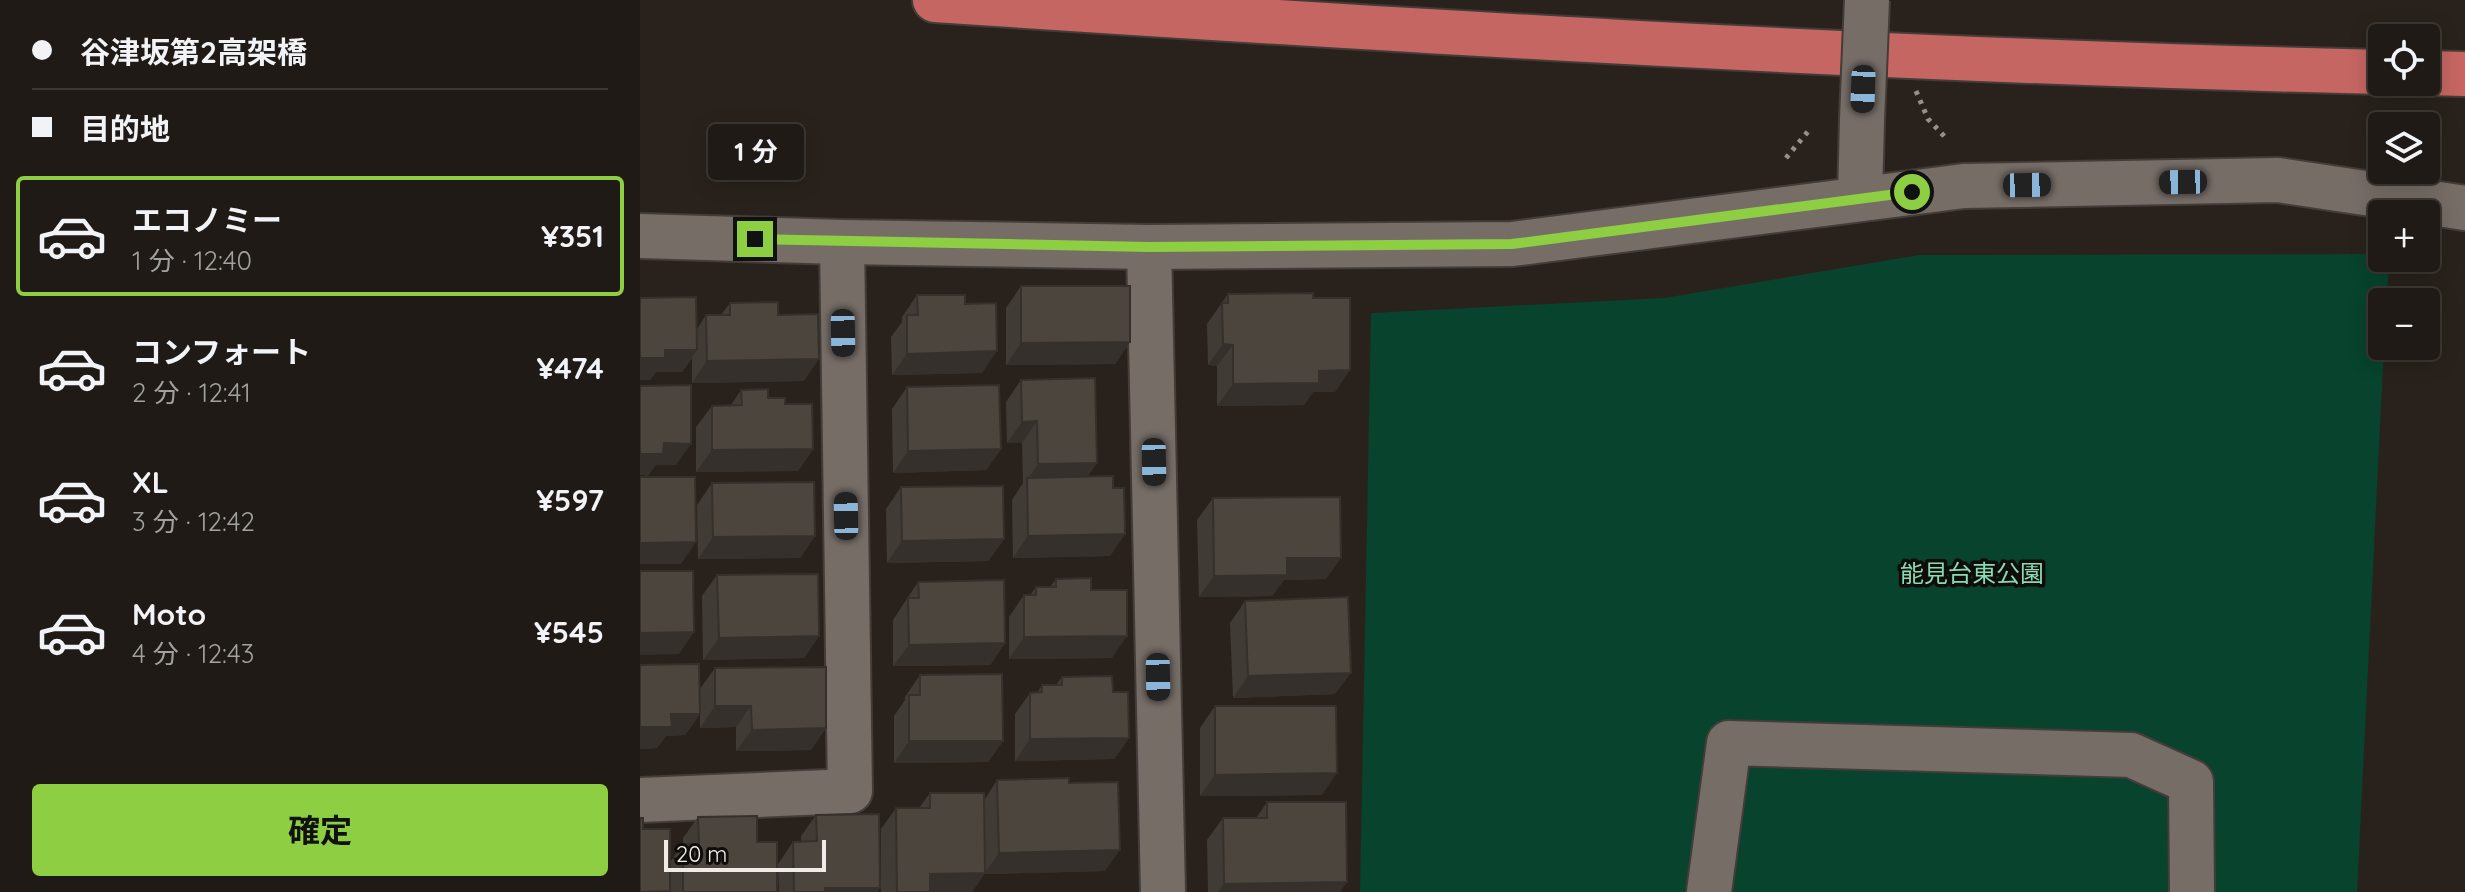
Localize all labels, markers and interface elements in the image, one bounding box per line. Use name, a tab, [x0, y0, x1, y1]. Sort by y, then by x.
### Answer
map controls	[2368, 24, 2440, 360]
button: locate	[2368, 24, 2440, 96]
text: 谷津坂第2高架橋	[80, 33, 307, 71]
car	[1850, 65, 1876, 113]
text: 目的地	[80, 110, 170, 148]
button: layers	[2368, 112, 2440, 184]
callout: 1 分	[707, 123, 803, 179]
text: 1 分	[734, 135, 778, 168]
car	[2159, 170, 2207, 194]
car	[2003, 173, 2051, 197]
route start	[1894, 174, 1930, 210]
icon: car	[36, 200, 108, 272]
button: +	[2368, 200, 2440, 272]
text: エコノミー	[132, 201, 282, 239]
text: ¥351	[541, 217, 604, 255]
route end	[737, 221, 773, 257]
text: 1 分 · 12:40	[132, 244, 252, 277]
button: −	[2368, 288, 2440, 360]
car	[831, 309, 855, 357]
icon: car	[36, 332, 108, 404]
text: コンフォート	[132, 333, 311, 371]
text: ¥474	[536, 349, 604, 387]
text: 2 分 · 12:41	[132, 376, 251, 409]
car	[1142, 438, 1166, 486]
text: XL	[132, 463, 169, 501]
icon: car	[36, 464, 108, 536]
text: ¥597	[536, 481, 604, 519]
car	[834, 492, 858, 540]
text: 3 分 · 12:42	[132, 505, 255, 538]
park label: 能見台東公園	[1900, 558, 2044, 588]
text: Moto	[132, 595, 206, 633]
icon: car	[36, 596, 108, 668]
text: ¥545	[534, 613, 604, 651]
text: 4 分 · 12:43	[132, 637, 254, 670]
car	[1146, 653, 1170, 701]
button: 確定	[32, 784, 608, 876]
scale bar	[664, 836, 826, 872]
text: 20 m	[676, 840, 727, 868]

